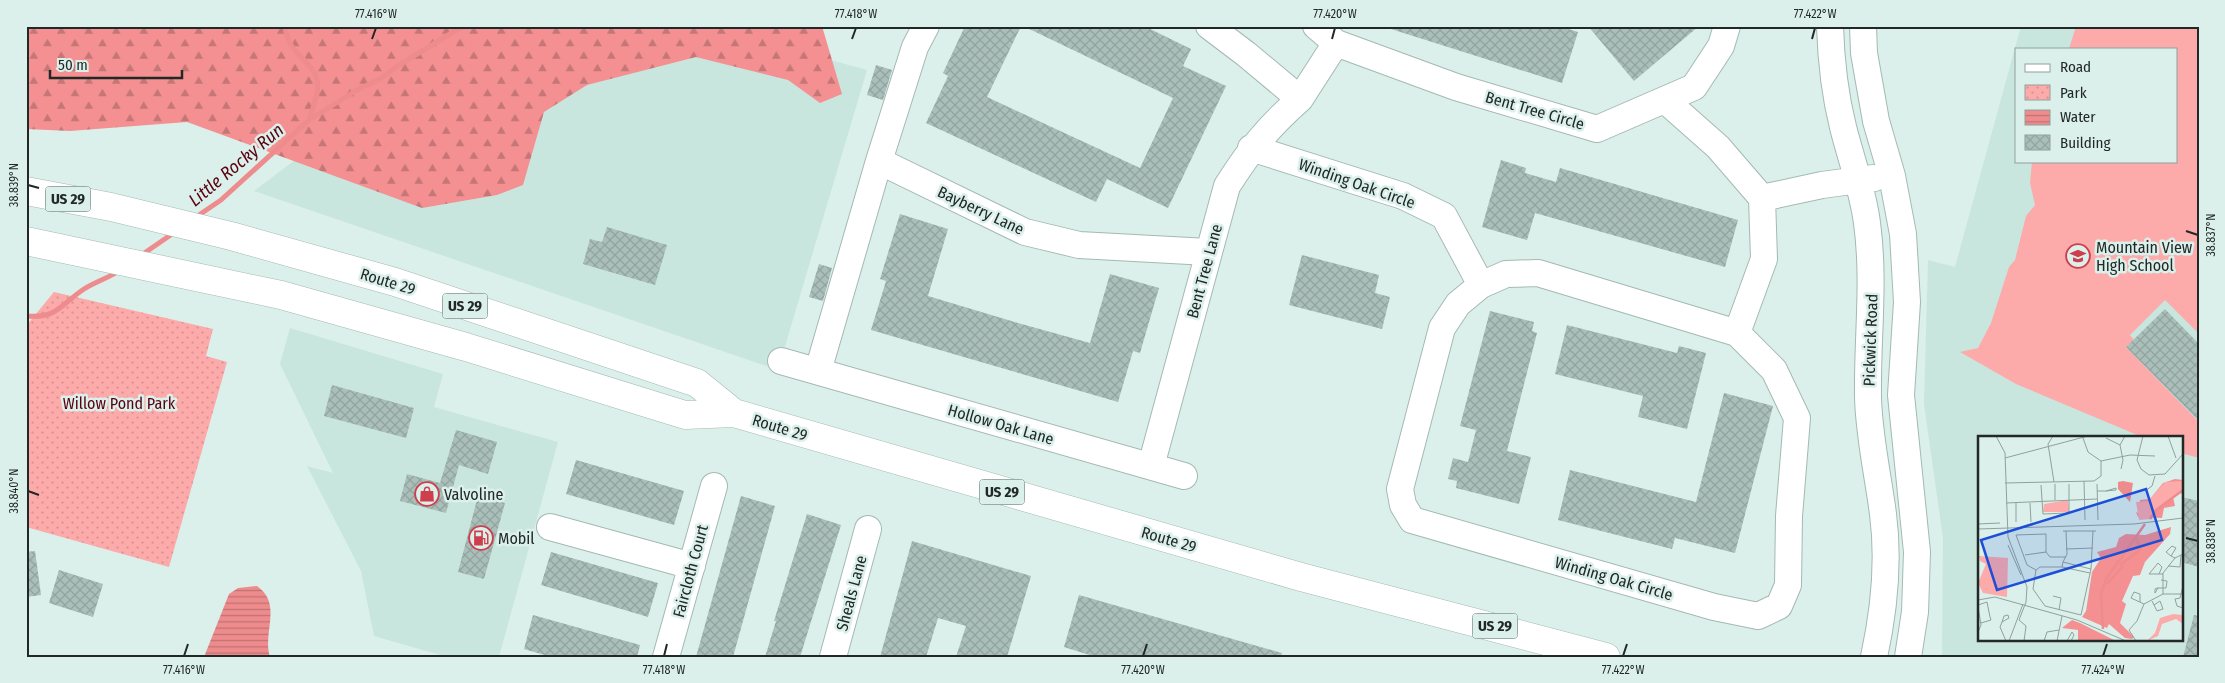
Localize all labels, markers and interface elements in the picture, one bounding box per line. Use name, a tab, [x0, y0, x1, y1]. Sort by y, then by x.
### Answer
text: 77.416°W	[355, 7, 397, 21]
text: 77.418°W	[835, 7, 877, 21]
text: 77.420°W	[1313, 7, 1357, 21]
text: 77.422°W	[1794, 7, 1836, 21]
scale bar	[50, 48, 182, 80]
legend	[2015, 48, 2178, 162]
text: 50 m	[58, 56, 88, 74]
text: Road	[2060, 58, 2091, 76]
text: Park	[2060, 84, 2087, 102]
street label: Bent Tree Circle	[1483, 87, 1587, 134]
text: Water	[2060, 108, 2096, 126]
water label: Little Rocky Run	[184, 119, 288, 211]
text: Building	[2060, 134, 2111, 152]
street label: Winding Oak Circle	[1296, 155, 1418, 212]
text: 38.839°N	[7, 163, 21, 207]
street label: Bayberry Lane	[935, 182, 1027, 239]
road number: US 29	[46, 186, 90, 212]
text: 38.837°N	[2204, 213, 2218, 257]
street label: Bent Tree Lane	[1183, 222, 1226, 320]
place label: Mountain View High School	[2096, 238, 2193, 275]
school or university icon: Mountain View High School	[2065, 243, 2091, 269]
street label: Route 29	[358, 264, 418, 299]
street label: Pickwick Road	[1859, 293, 1882, 387]
road number: US 29	[442, 294, 488, 318]
park label: Willow Pond Park	[63, 394, 176, 413]
street label: Hollow Oak Lane	[946, 400, 1056, 449]
street label: Route 29	[750, 410, 810, 445]
inset map	[1978, 436, 2182, 640]
text: 38.840°N	[7, 469, 21, 513]
road number: US 29	[980, 480, 1024, 504]
shop icon: Valvoline	[414, 481, 440, 507]
place label: Valvoline	[444, 485, 503, 504]
text: 38.838°N	[2204, 519, 2218, 563]
street label: Faircloth Court	[669, 522, 712, 620]
street label: Route 29	[1139, 523, 1199, 556]
fuel station icon: Mobil	[468, 525, 494, 551]
place label: Mobil	[498, 529, 535, 548]
street label: Sheals Lane	[832, 553, 871, 633]
street label: Winding Oak Circle	[1553, 553, 1675, 604]
road number: US 29	[1472, 614, 1518, 638]
text: 77.416°W	[163, 663, 205, 677]
text: 77.418°W	[643, 663, 685, 677]
text: 77.420°W	[1121, 663, 1165, 677]
text: 77.422°W	[1602, 663, 1644, 677]
text: 77.424°W	[2081, 663, 2125, 677]

